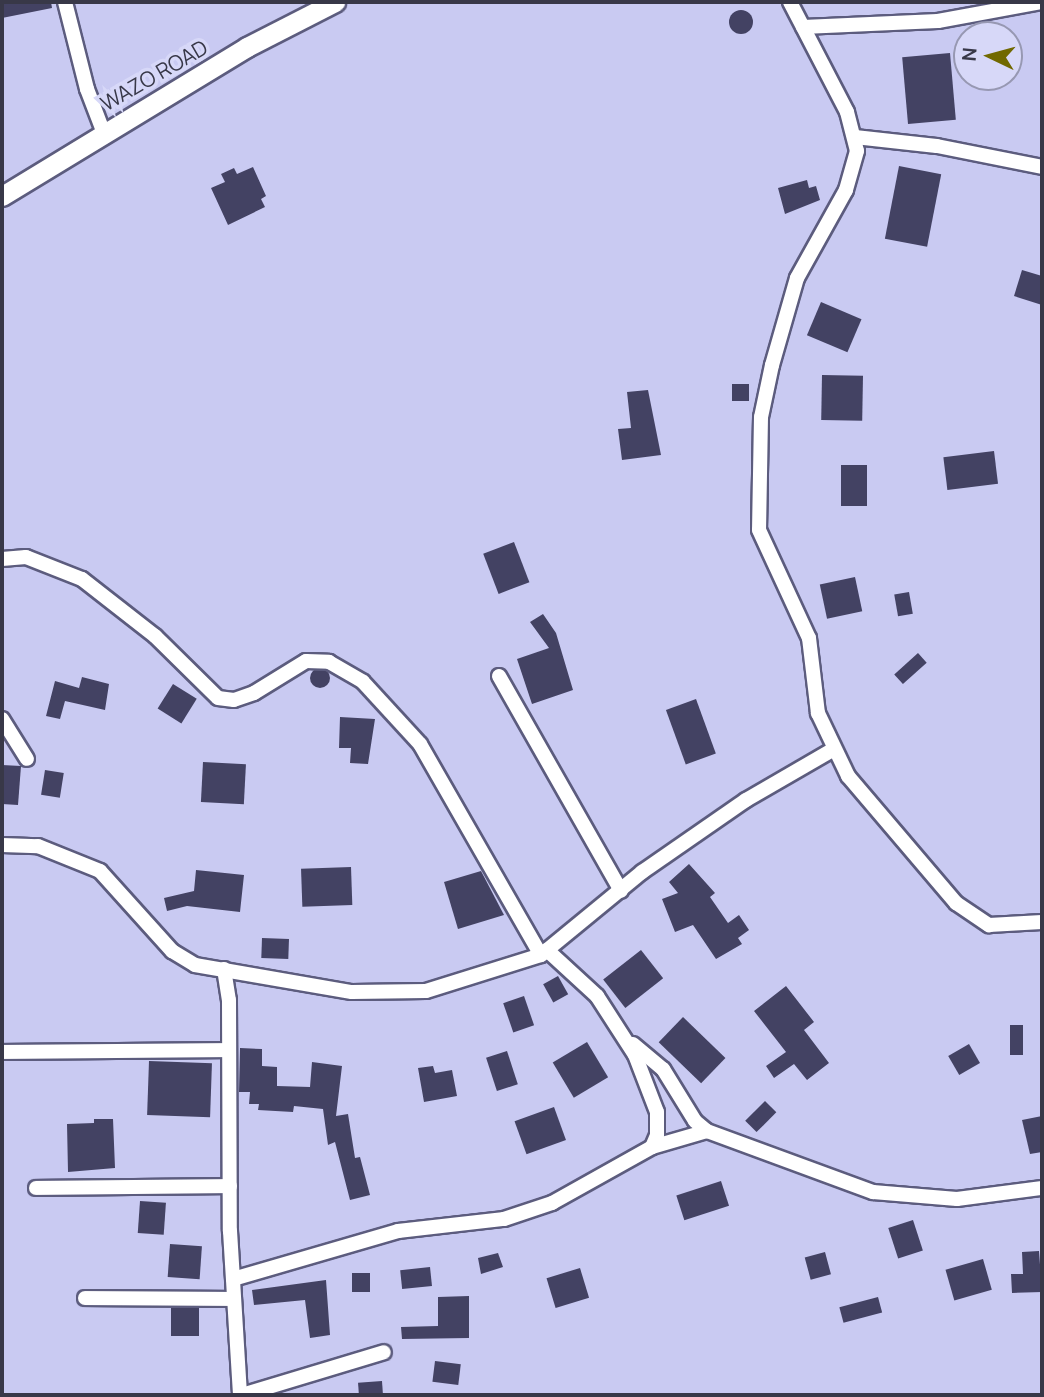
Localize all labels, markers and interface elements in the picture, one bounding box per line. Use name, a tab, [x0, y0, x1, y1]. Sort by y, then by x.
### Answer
north arrow	[953, 21, 1023, 91]
street label: WAZO ROAD	[96, 34, 212, 116]
text: N	[956, 46, 983, 62]

